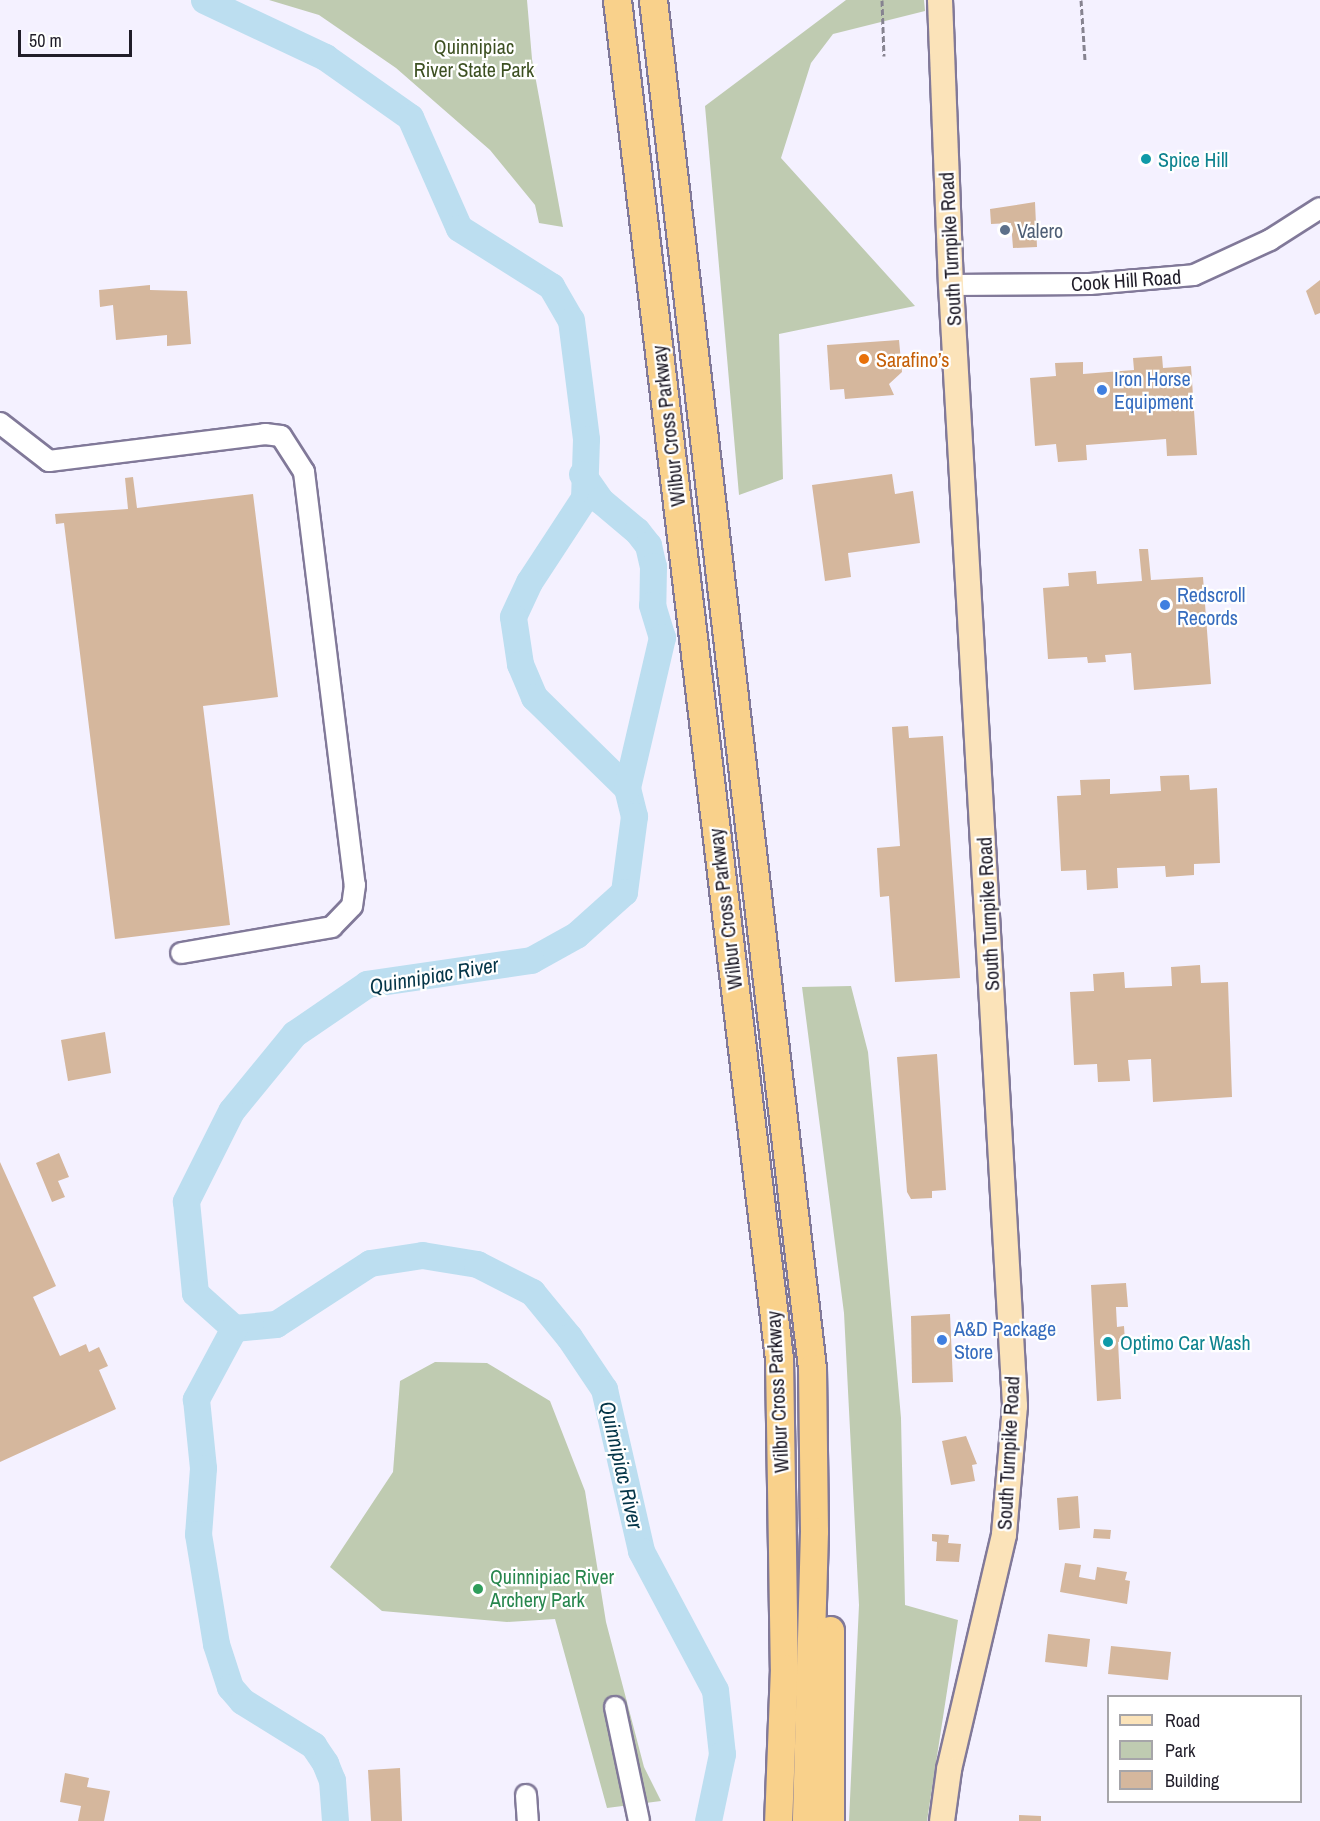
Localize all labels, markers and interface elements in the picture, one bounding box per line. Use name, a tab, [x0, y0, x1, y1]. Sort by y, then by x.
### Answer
scale bar	[21, 18, 135, 56]
text: 50 m	[29, 28, 62, 53]
park label: Quinnipiac River State Park	[414, 35, 534, 82]
place label: Spice Hill	[1158, 147, 1228, 171]
marker: Spice Hill	[1139, 152, 1153, 166]
street label: South Turnpike Road	[934, 171, 966, 327]
place label: Valero	[1017, 218, 1063, 242]
marker: Valero	[998, 223, 1012, 237]
street label: Cook Hill Road	[1070, 264, 1182, 296]
street label: Wilbur Cross Parkway	[646, 344, 690, 508]
place label: Sarafino’s	[876, 347, 950, 371]
marker: Sarafino’s	[857, 352, 871, 366]
place label: Iron Horse Equipment	[1114, 366, 1193, 413]
marker: Iron Horse Equipment	[1095, 383, 1109, 397]
place label: Redscroll Records	[1177, 582, 1245, 629]
marker: Redscroll Records	[1158, 598, 1172, 612]
street label: Wilbur Cross Parkway	[703, 827, 747, 991]
street label: South Turnpike Road	[972, 836, 1004, 992]
water label: Quinnipiac River	[368, 952, 500, 1000]
street label: Wilbur Cross Parkway	[761, 1310, 793, 1474]
place label: A&D Package Store	[954, 1316, 1056, 1363]
place label: Optimo Car Wash	[1120, 1330, 1251, 1354]
marker: A&D Package Store	[935, 1333, 949, 1347]
marker: Optimo Car Wash	[1101, 1335, 1115, 1349]
street label: South Turnpike Road	[992, 1375, 1024, 1531]
water label: Quinnipiac River	[594, 1399, 648, 1531]
place label: Quinnipiac River Archery Park	[490, 1565, 614, 1612]
marker: Quinnipiac River Archery Park	[471, 1582, 485, 1596]
legend	[1107, 1695, 1302, 1803]
text: Road	[1165, 1708, 1200, 1733]
text: Park	[1165, 1738, 1195, 1763]
text: Building	[1165, 1768, 1219, 1793]

